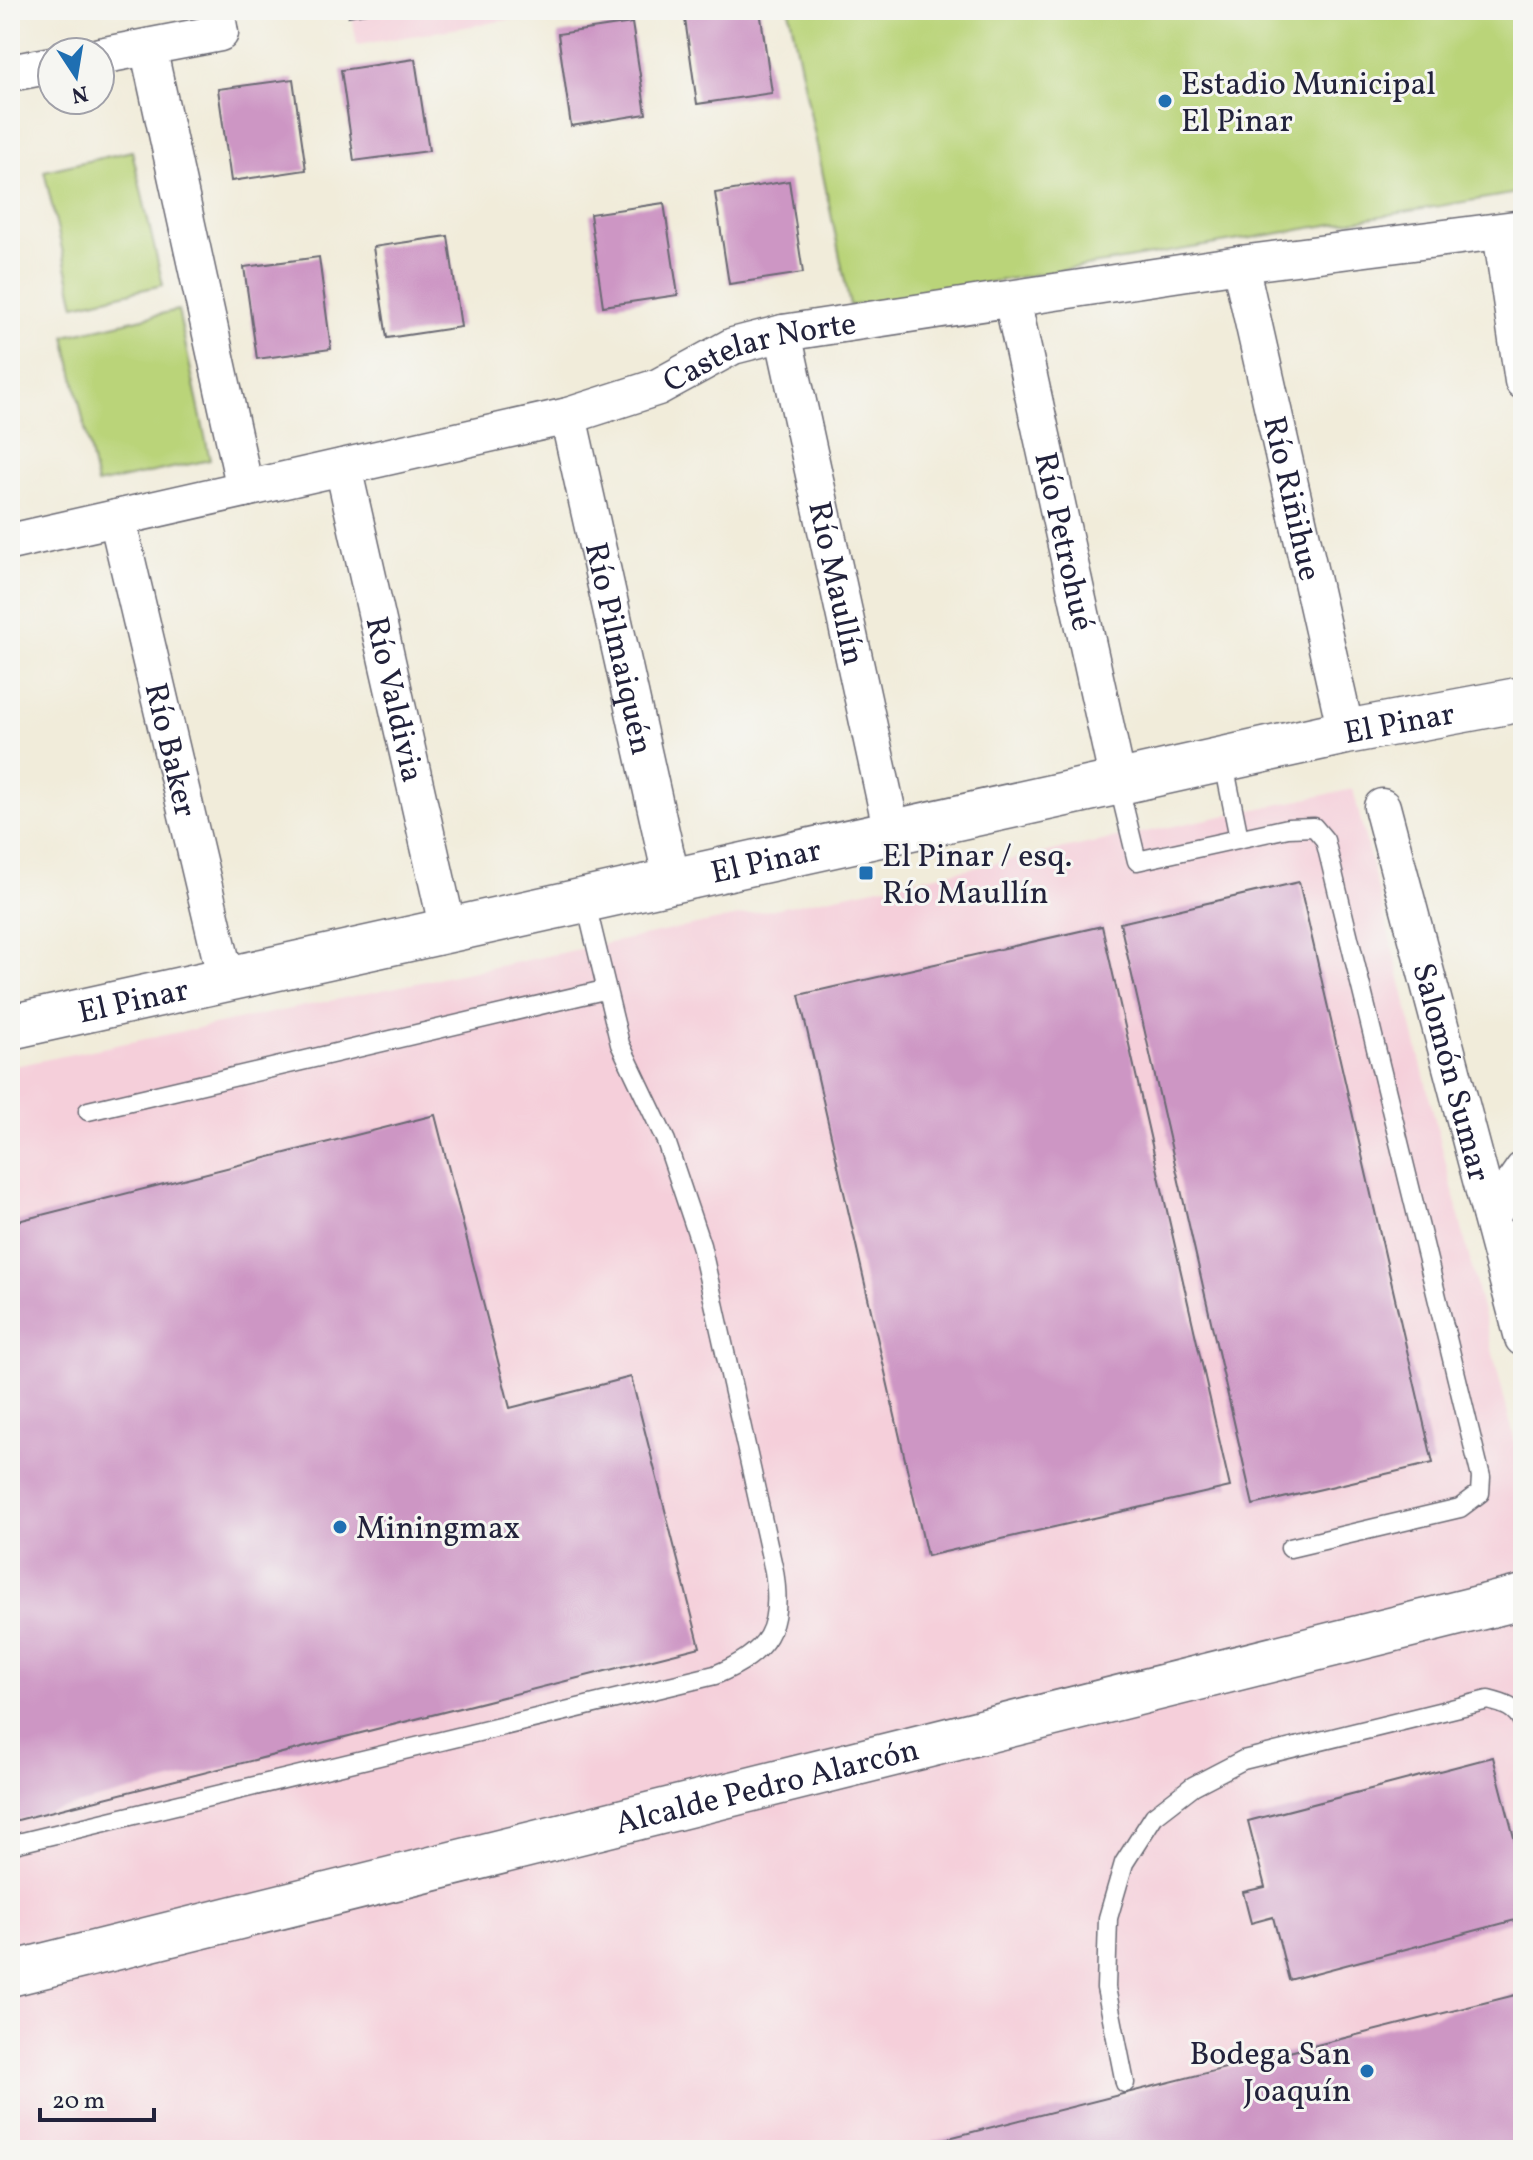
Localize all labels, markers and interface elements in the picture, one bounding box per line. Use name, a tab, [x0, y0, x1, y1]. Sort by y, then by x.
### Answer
north arrow	[36, 36, 116, 116]
place label: Estadio Municipal El Pinar	[1181, 64, 1436, 145]
text: N	[69, 76, 91, 110]
marker: Estadio Municipal El Pinar	[1156, 92, 1174, 110]
street label: Castelar Norte	[656, 303, 859, 405]
street label: Río Riñihue	[1250, 412, 1330, 585]
street label: Río Petrohué	[1021, 448, 1103, 635]
street label: Río Maullín	[795, 498, 874, 670]
street label: Río Pilmaiquén	[572, 538, 662, 759]
street label: Río Valdivia	[353, 613, 433, 787]
street label: Río Baker	[132, 679, 206, 822]
street label: El Pinar	[1340, 693, 1459, 757]
street label: El Pinar	[707, 829, 826, 897]
place label: El Pinar / esq. Río Maullín	[882, 836, 1072, 917]
marker: El Pinar / esq. Río Maullín	[857, 864, 875, 882]
street label: Salomón Sumar	[1399, 958, 1499, 1187]
street label: El Pinar	[74, 969, 193, 1036]
place label: Miningmax	[356, 1508, 520, 1552]
marker: Miningmax	[331, 1518, 349, 1536]
street label: Alcalde Pedro Alarcón	[611, 1729, 924, 1847]
place label: Bodega San Joaquín	[1189, 2034, 1351, 2115]
marker: Bodega San Joaquín	[1358, 2062, 1376, 2080]
scale bar	[40, 2072, 154, 2122]
text: 20 m	[52, 2085, 105, 2119]

